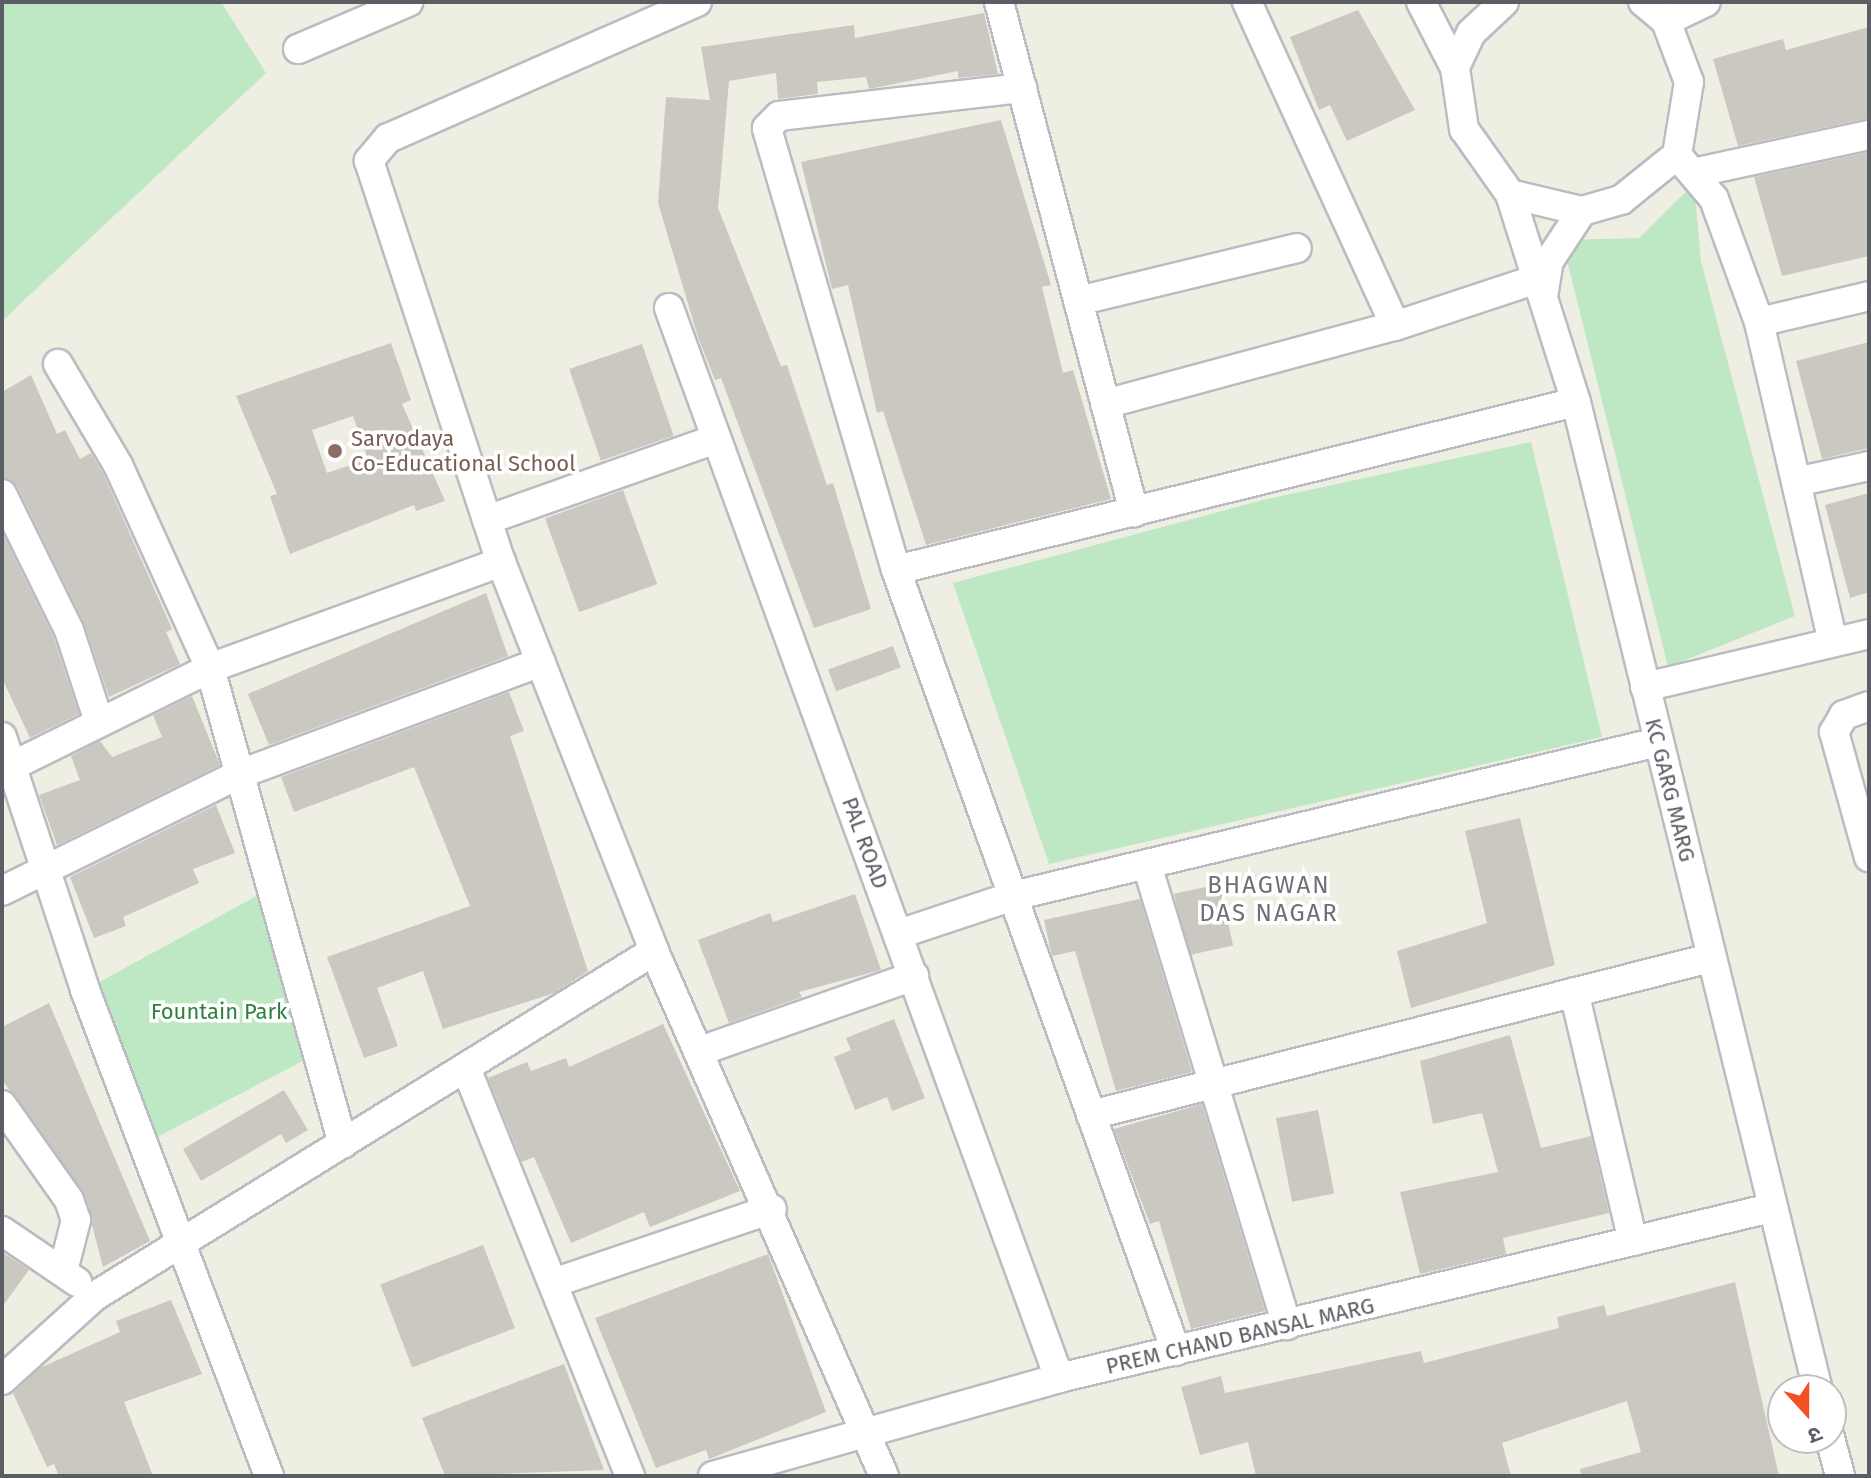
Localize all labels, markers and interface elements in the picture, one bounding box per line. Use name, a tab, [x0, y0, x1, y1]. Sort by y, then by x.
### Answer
place label: Sarvodaya Co-Educational School	[351, 425, 576, 476]
marker: Sarvodaya Co-Educational School	[326, 442, 344, 460]
street label: KC GARG MARG	[1639, 716, 1701, 864]
street label: PAL ROAD	[836, 794, 894, 892]
district label: BHAGWAN DAS NAGAR	[1199, 872, 1339, 928]
park label: Fountain Park	[151, 999, 287, 1025]
street label: PREM CHAND BANSAL MARG	[1103, 1292, 1377, 1380]
north arrow	[1767, 1374, 1847, 1454]
text: उ	[1804, 1420, 1826, 1450]

